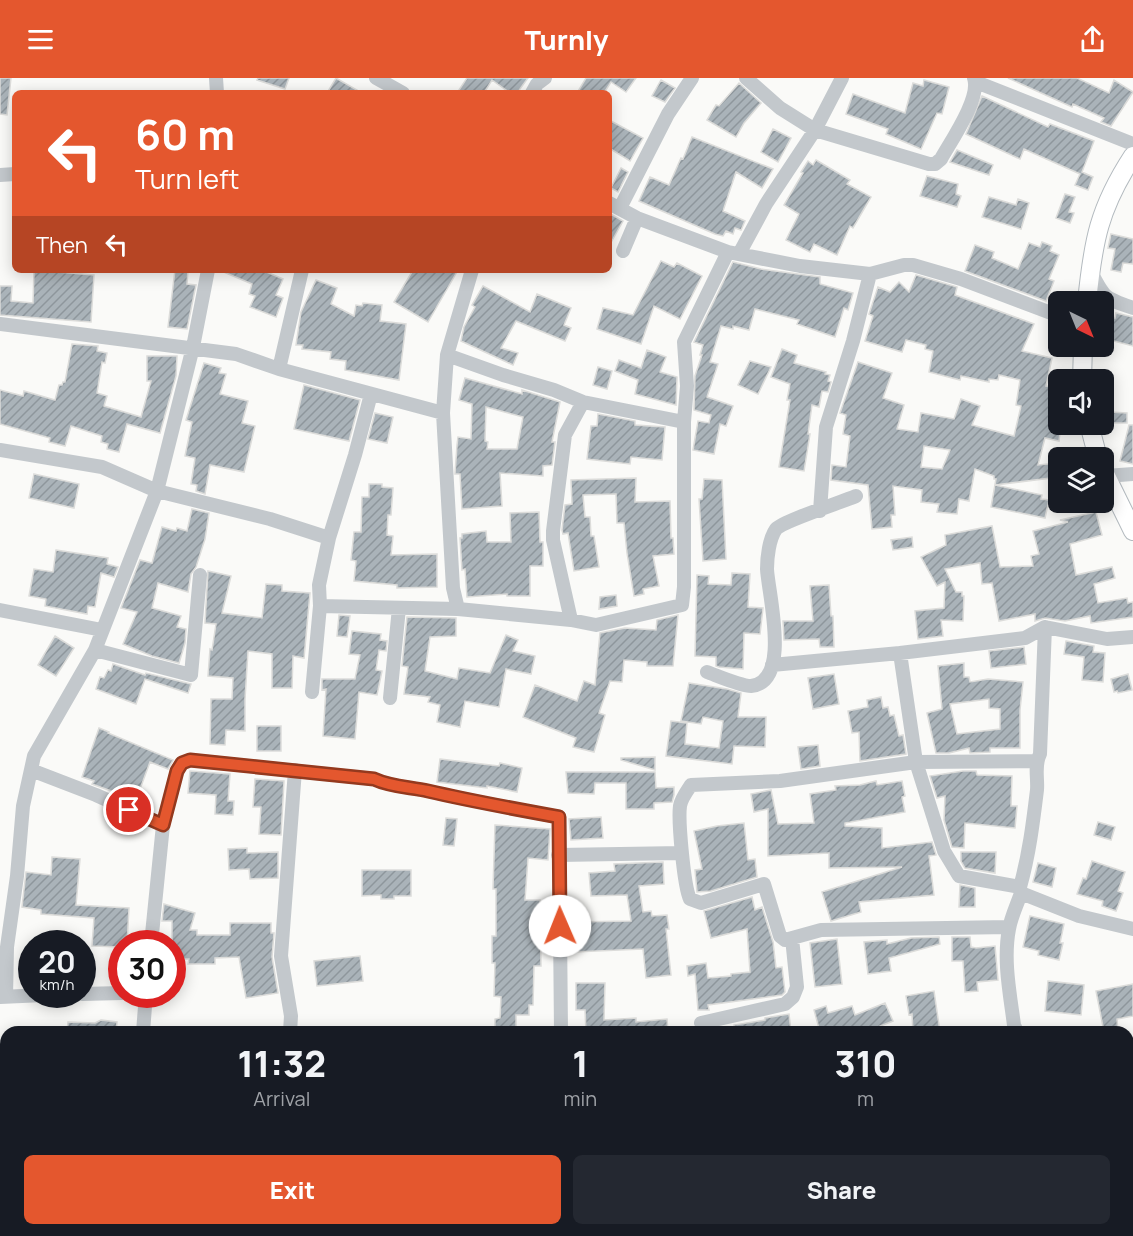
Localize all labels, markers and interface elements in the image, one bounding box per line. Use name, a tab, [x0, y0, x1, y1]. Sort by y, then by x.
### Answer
text: Turnly	[525, 21, 608, 58]
icon: menu	[24, 23, 57, 56]
icon: share	[1076, 23, 1109, 56]
text: 60 m	[135, 105, 235, 163]
icon: left	[36, 114, 114, 192]
text: Turn left	[135, 160, 239, 197]
icon: left	[100, 228, 133, 261]
text: Then	[36, 230, 88, 260]
north arrow	[1048, 291, 1114, 357]
map controls	[1048, 291, 1114, 513]
button: sound	[1048, 369, 1114, 435]
button: layers	[1048, 447, 1114, 513]
pin	[103, 784, 154, 835]
icon: arrive	[112, 793, 145, 826]
position arrow	[528, 894, 592, 958]
speed limit sign: 30	[108, 930, 186, 1008]
text: 20	[38, 941, 76, 982]
text: km/h	[40, 974, 74, 995]
text: 11:32	[238, 1039, 326, 1088]
text: 1	[572, 1039, 589, 1088]
text: 310	[835, 1039, 896, 1088]
text: Arrival	[253, 1085, 310, 1112]
text: min	[564, 1085, 597, 1112]
text: m	[857, 1085, 874, 1112]
button: Exit	[24, 1155, 561, 1224]
button: Share	[573, 1155, 1110, 1224]

